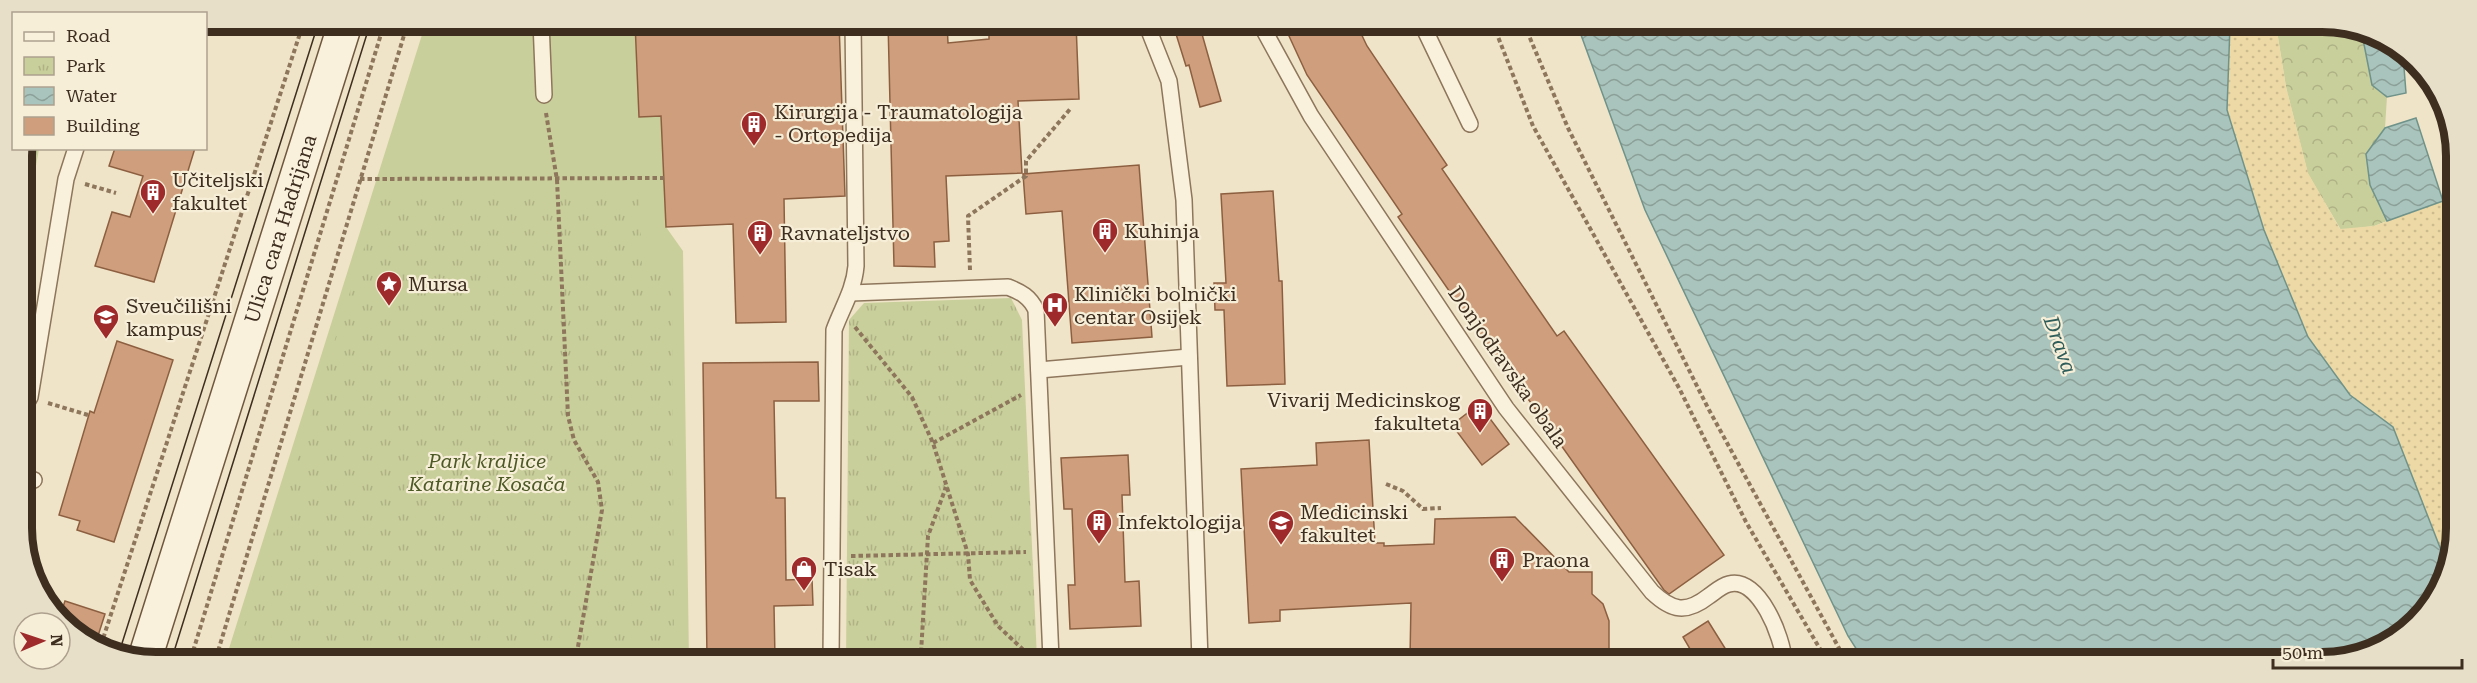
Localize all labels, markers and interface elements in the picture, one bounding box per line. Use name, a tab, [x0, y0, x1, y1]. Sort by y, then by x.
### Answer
legend	[12, 12, 207, 150]
text: Road	[66, 25, 111, 46]
text: Park	[66, 55, 106, 76]
text: Water	[66, 85, 117, 106]
place label: Kirurgija - Traumatologija - Ortopedija	[774, 100, 1023, 147]
building icon: Kirurgija - Traumatologija - Ortopedija	[739, 109, 769, 147]
text: Building	[66, 115, 140, 136]
street label: Ulica cara Hadrijana	[239, 131, 322, 326]
place label: Učiteljski fakultet	[172, 168, 264, 215]
building icon: Učiteljski fakultet	[138, 177, 168, 215]
building icon: Kuhinja	[1090, 216, 1120, 254]
building icon: Ravnateljstvo	[745, 218, 775, 256]
place label: Kuhinja	[1124, 219, 1199, 243]
place label: Ravnateljstvo	[780, 221, 910, 245]
place icon: Mursa	[374, 269, 404, 307]
place label: Mursa	[408, 272, 468, 296]
place label: Klinički bolnički centar Osijek	[1074, 282, 1237, 329]
street label: Donjodravska obala	[1443, 282, 1573, 453]
hospital icon: Klinički bolnički centar Osijek	[1040, 290, 1070, 328]
place label: Sveučilišni kampus	[126, 294, 232, 341]
school or university icon: Sveučilišni kampus	[91, 302, 121, 340]
water label: Drava	[2038, 312, 2082, 377]
place label: Vivarij Medicinskog fakulteta	[1267, 388, 1461, 435]
building icon: Vivarij Medicinskog fakulteta	[1465, 396, 1495, 434]
park label: Park kraljice Katarine Kosača	[407, 449, 566, 496]
place label: Medicinski fakultet	[1300, 500, 1408, 547]
building icon: Infektologija	[1084, 507, 1114, 545]
school or university icon: Medicinski fakultet	[1266, 508, 1296, 546]
place label: Infektologija	[1118, 510, 1242, 534]
building icon: Praona	[1487, 545, 1517, 583]
place label: Praona	[1522, 548, 1590, 572]
shop icon: Tisak	[789, 554, 819, 592]
place label: Tisak	[824, 557, 877, 581]
north arrow	[12, 611, 72, 671]
scale bar	[2273, 632, 2462, 670]
text: N	[47, 634, 66, 647]
text: 50 m	[2282, 642, 2323, 663]

